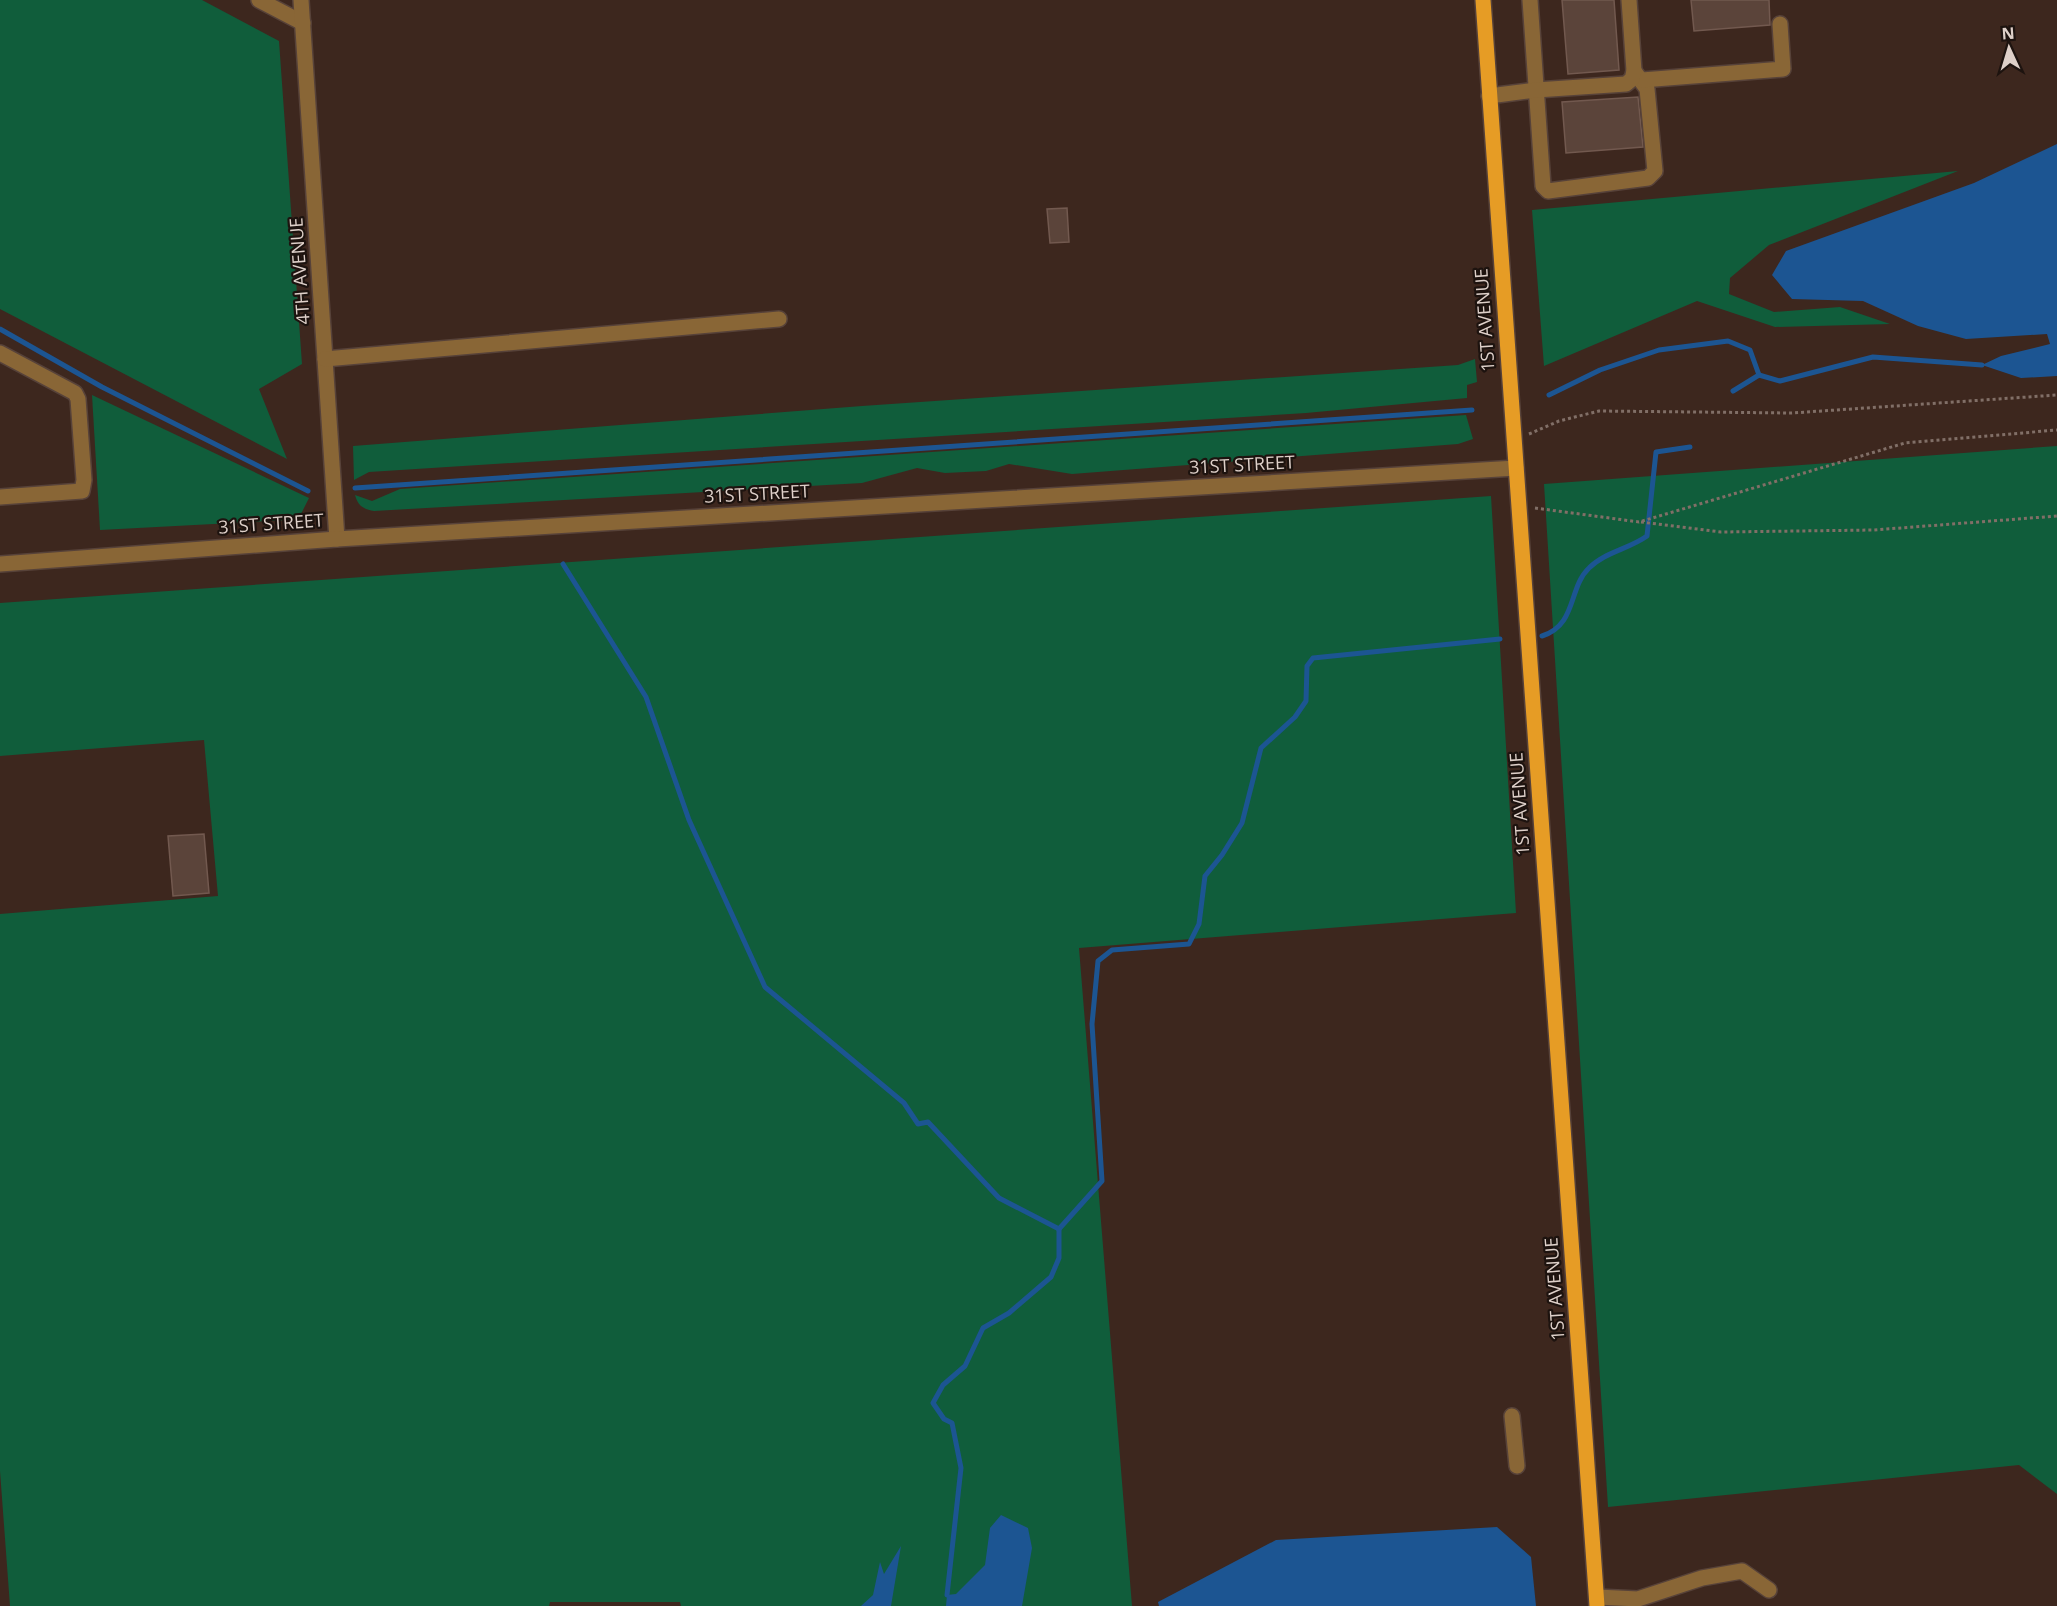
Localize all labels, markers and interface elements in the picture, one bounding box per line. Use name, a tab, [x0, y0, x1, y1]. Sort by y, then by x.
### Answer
north arrow	[1979, 18, 2039, 78]
text: N	[2001, 22, 2015, 44]
street label: 4TH AVENUE	[283, 217, 315, 325]
street label: 1ST AVENUE	[1468, 268, 1500, 373]
street label: 31ST STREET	[1188, 449, 1296, 479]
street label: 31ST STREET	[703, 478, 811, 508]
street label: 31ST STREET	[217, 507, 325, 539]
street label: 1ST AVENUE	[1503, 752, 1535, 857]
street label: 1ST AVENUE	[1538, 1237, 1570, 1342]

